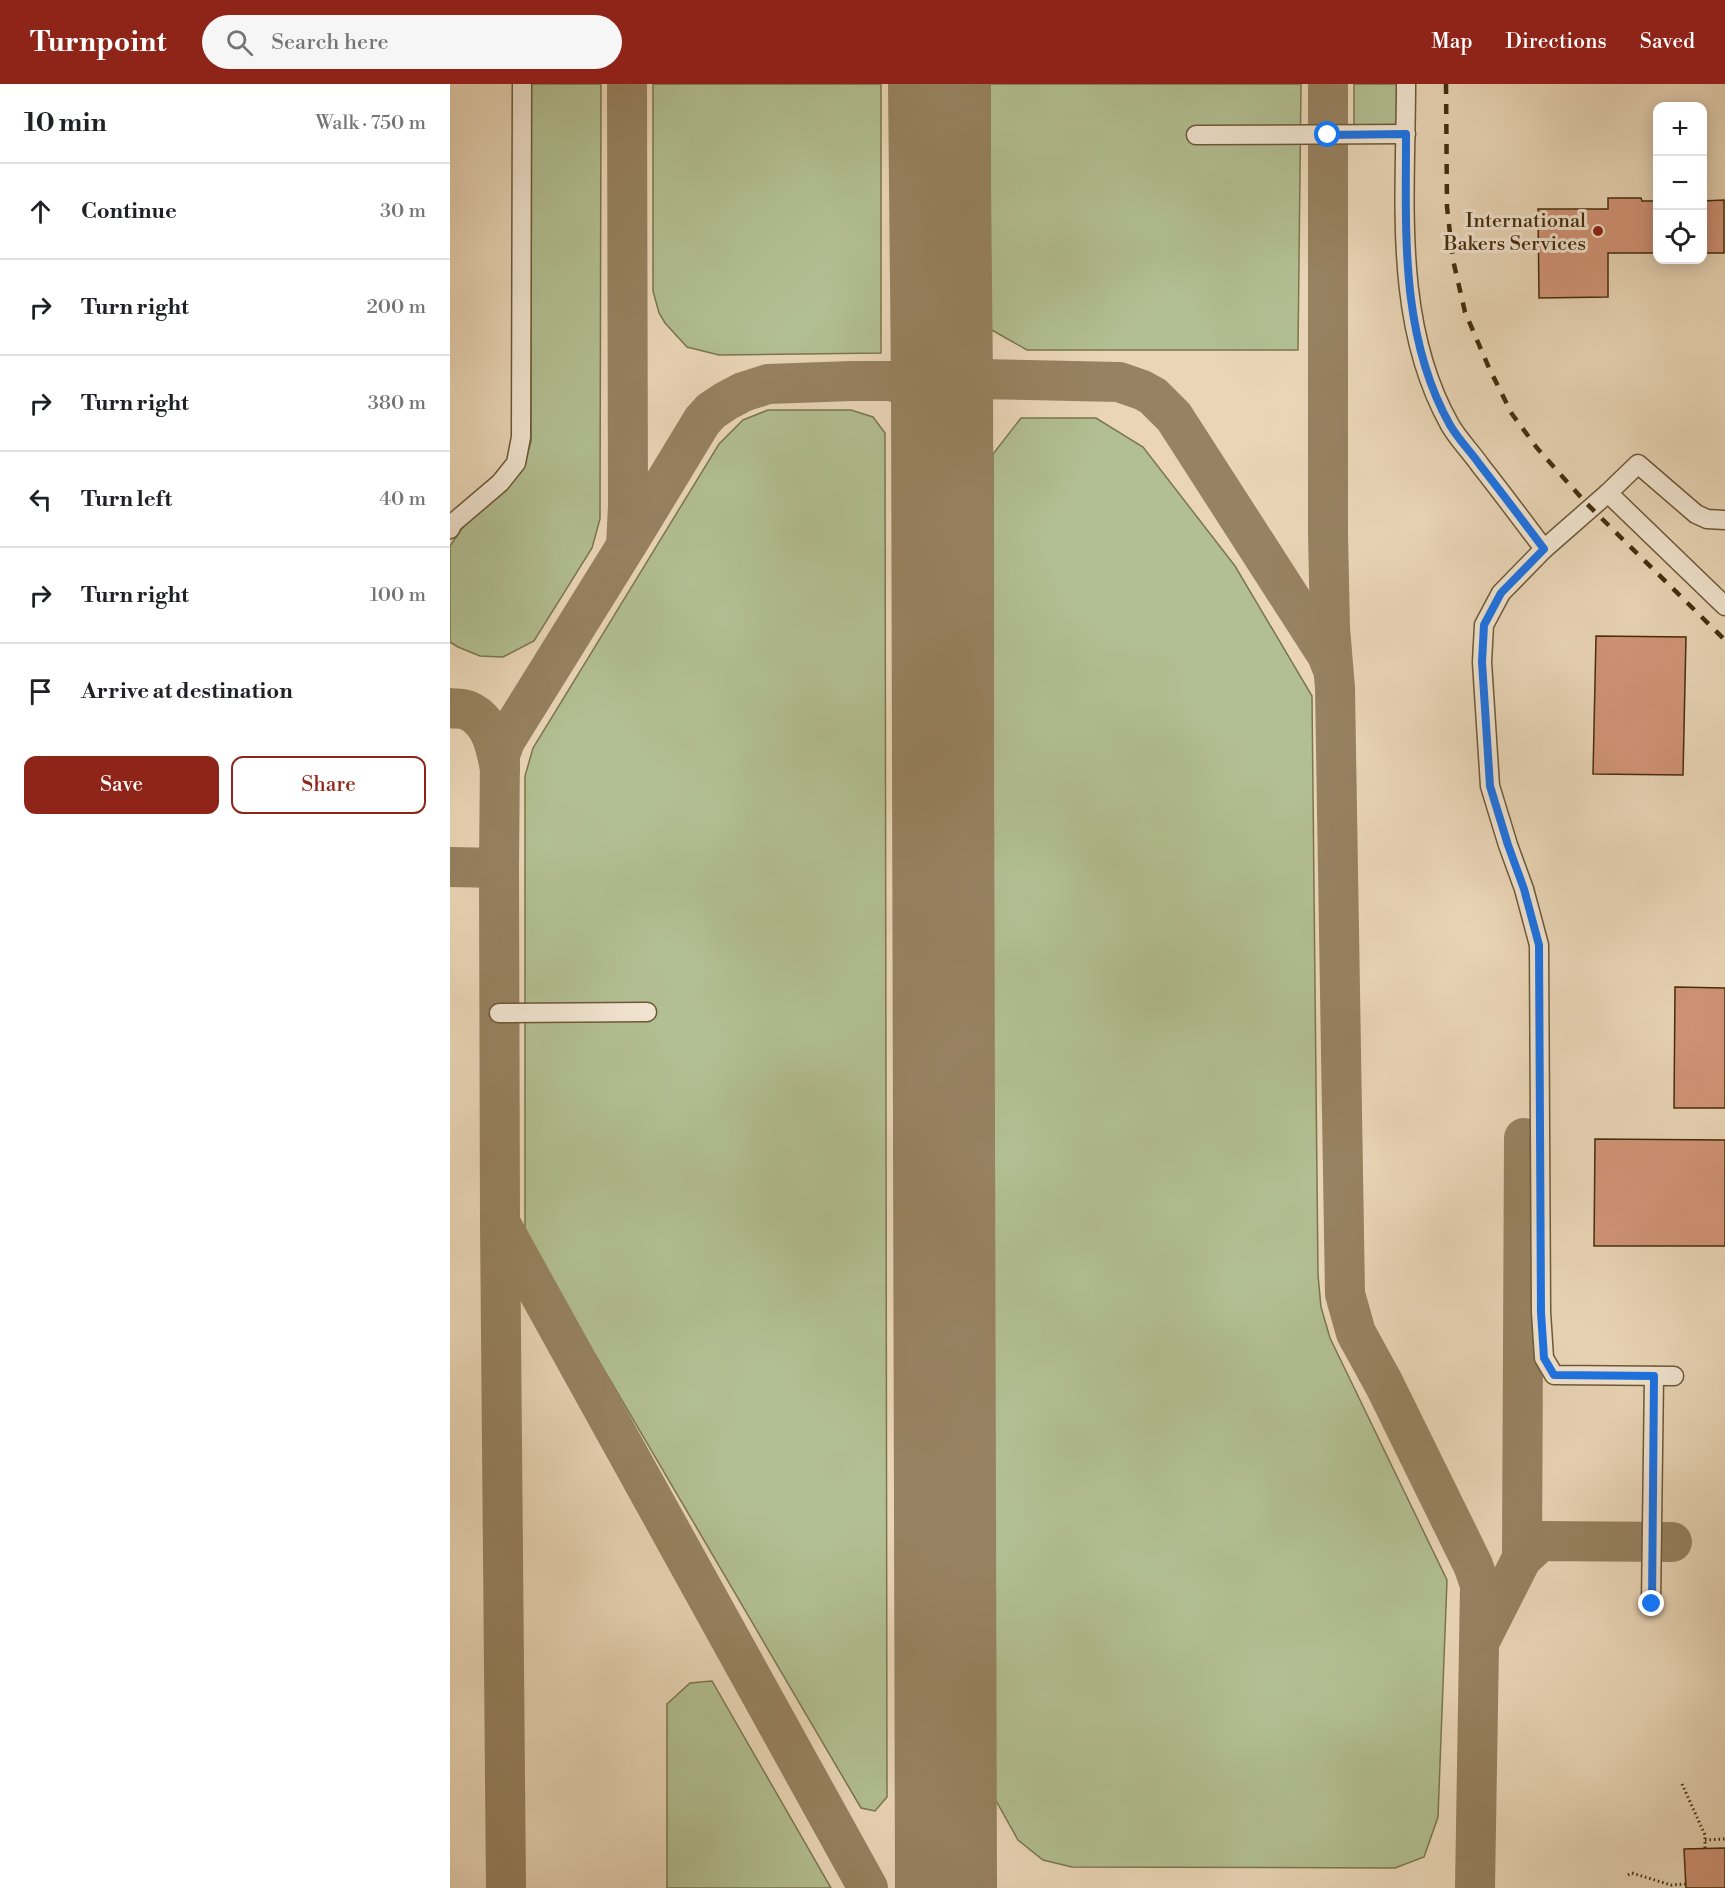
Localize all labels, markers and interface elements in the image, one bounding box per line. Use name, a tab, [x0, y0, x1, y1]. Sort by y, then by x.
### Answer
search box	[202, 15, 622, 69]
text: Turnpoint	[30, 25, 166, 60]
icon: search	[223, 26, 256, 59]
text: Search here	[271, 29, 389, 56]
text: Map	[1431, 29, 1473, 55]
text: Directions	[1506, 29, 1607, 55]
text: Saved	[1640, 29, 1695, 55]
map controls	[1653, 102, 1707, 264]
button: +	[1653, 102, 1707, 156]
text: 10 min	[24, 107, 107, 139]
text: Walk · 750 m	[316, 111, 426, 136]
route start	[1314, 121, 1340, 147]
button: −	[1653, 156, 1707, 210]
icon: ahead	[24, 195, 57, 228]
text: Continue	[81, 198, 177, 225]
text: 30 m	[380, 199, 426, 224]
place label: International Bakers Services	[1442, 209, 1586, 257]
button: locate	[1653, 210, 1707, 264]
marker: International Bakers Services	[1591, 224, 1605, 238]
icon: right	[24, 291, 57, 324]
text: Turn right	[81, 294, 189, 321]
text: 200 m	[366, 295, 426, 320]
icon: right	[24, 387, 57, 420]
text: Turn right	[81, 390, 189, 417]
text: 380 m	[368, 391, 426, 416]
icon: left	[24, 483, 57, 516]
text: Turn left	[81, 486, 172, 513]
text: 40 m	[379, 487, 426, 512]
icon: right	[24, 579, 57, 612]
text: Turn right	[81, 582, 189, 609]
text: 100 m	[370, 583, 426, 608]
icon: arrive	[24, 675, 57, 708]
text: Arrive at destination	[81, 678, 293, 705]
button: Save	[24, 756, 219, 814]
button: Share	[231, 756, 426, 814]
route end	[1638, 1590, 1664, 1616]

